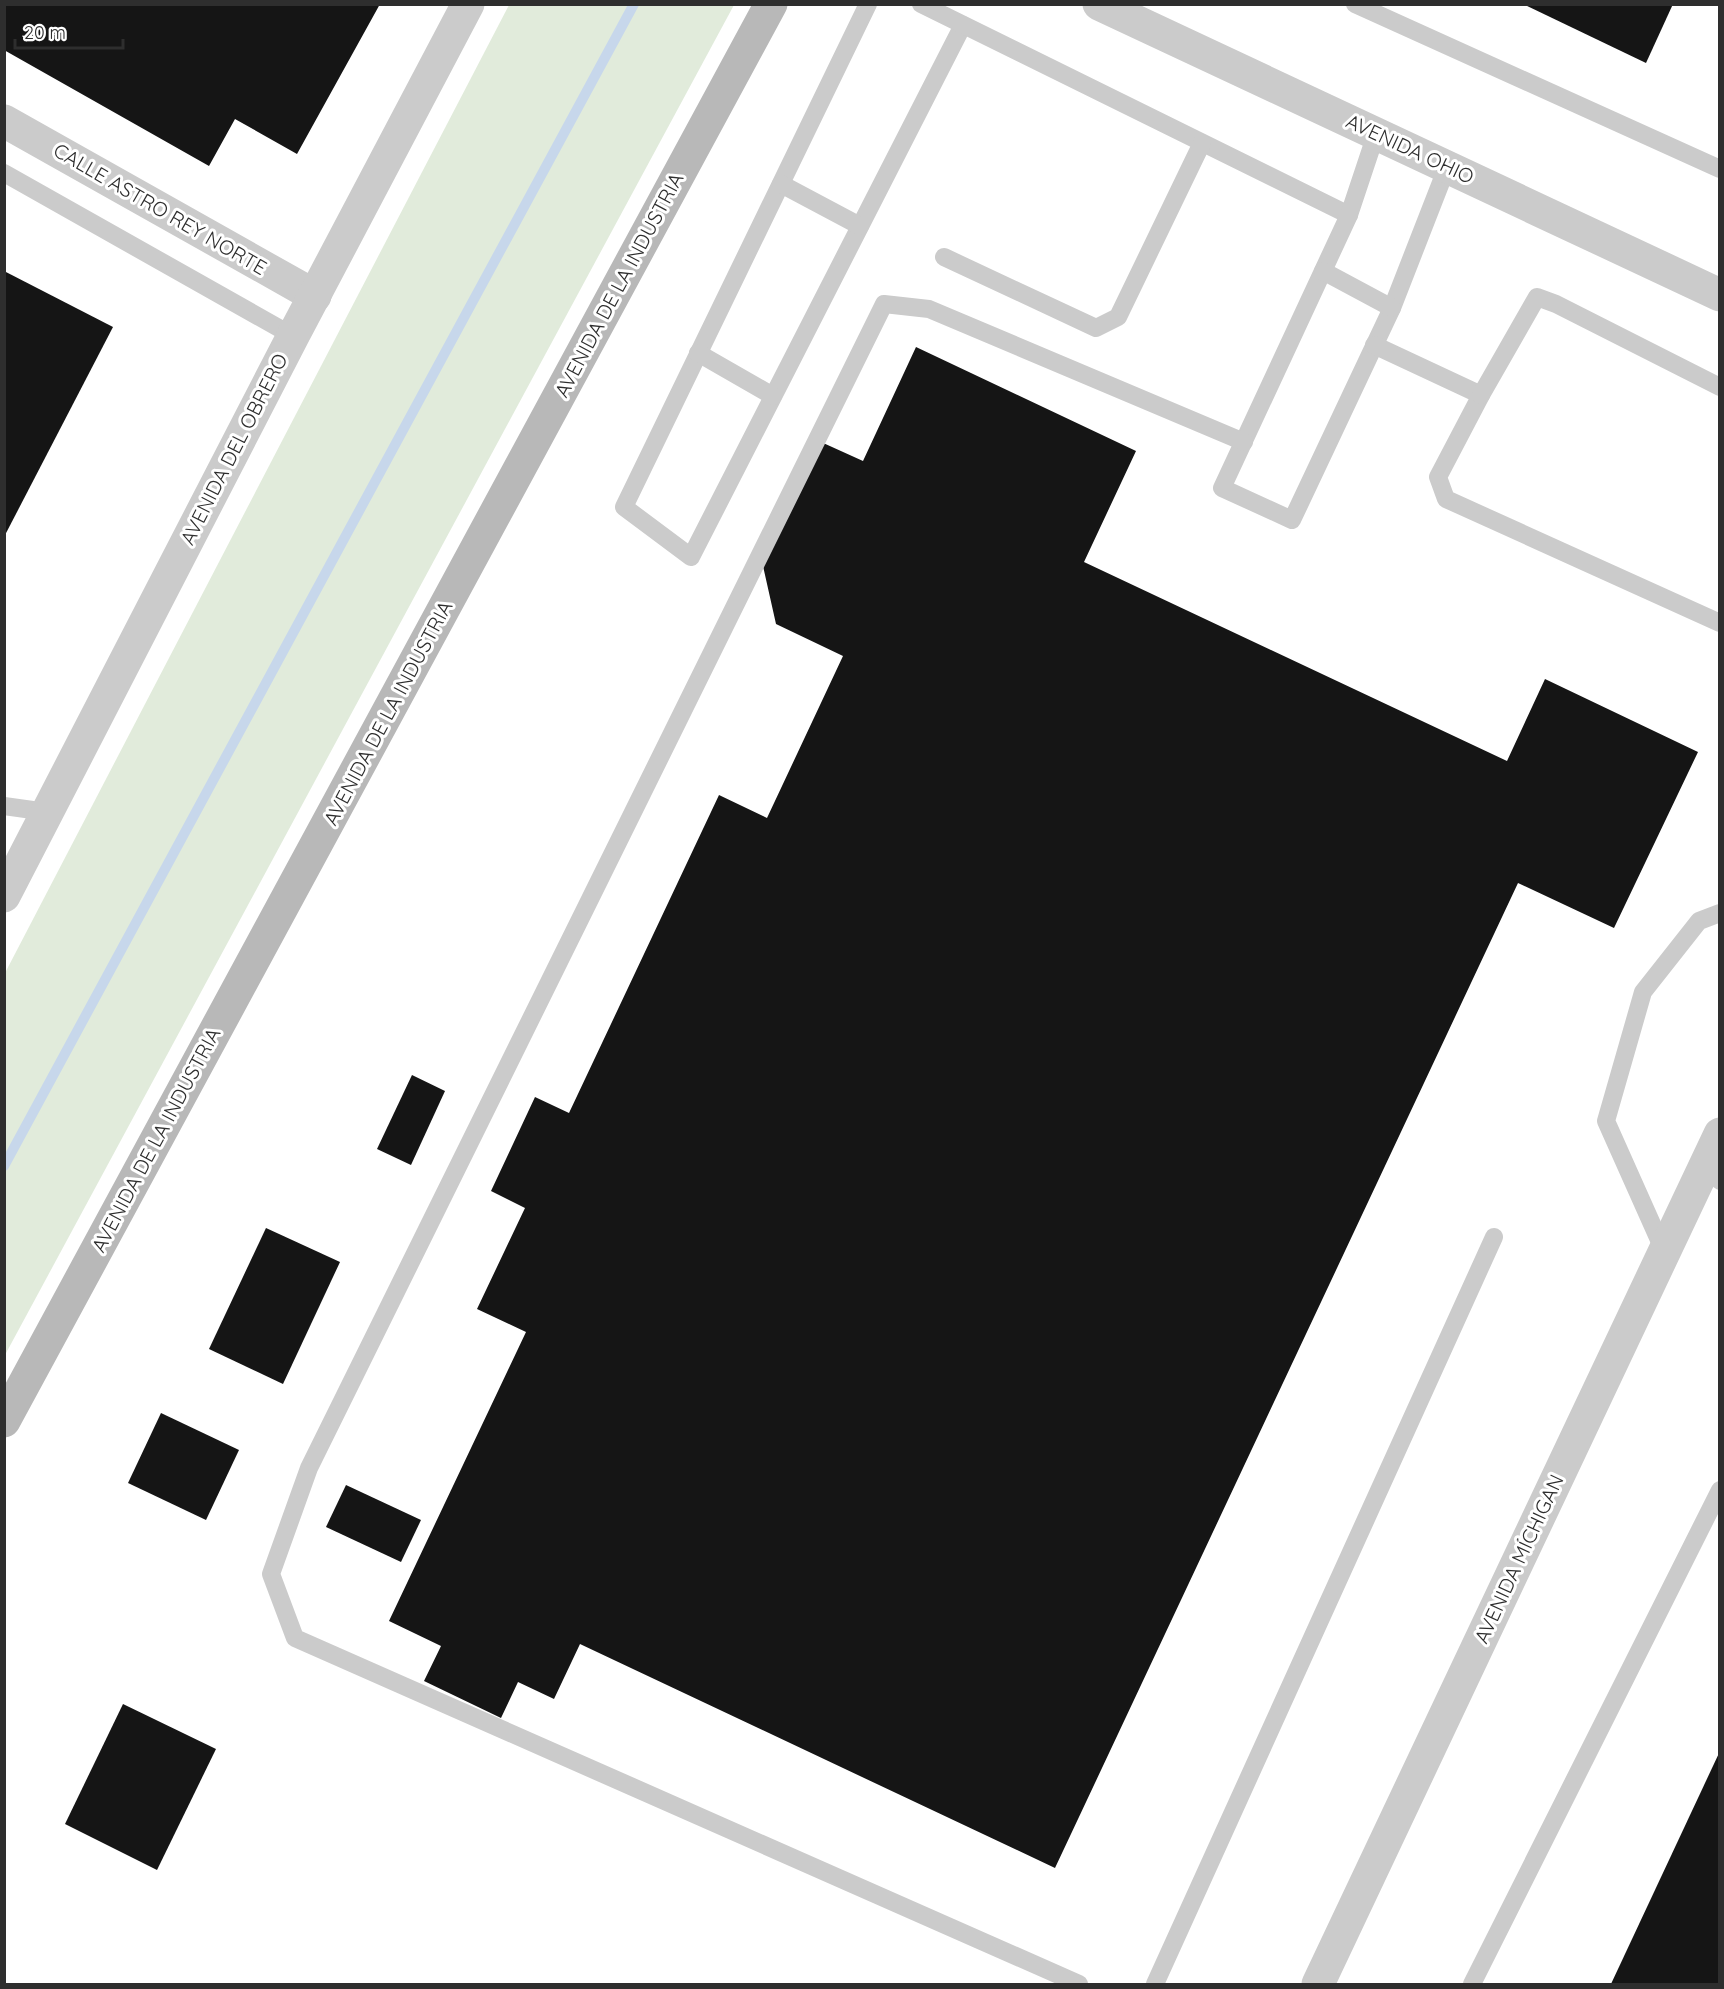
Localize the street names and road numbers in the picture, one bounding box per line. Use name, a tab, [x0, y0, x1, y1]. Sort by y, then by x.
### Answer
street label: AVENIDA OHIO	[1342, 108, 1478, 189]
street label: CALLE ASTRO REY NORTE	[49, 137, 271, 280]
street label: AVENIDA DE LA INDUSTRIA	[549, 168, 689, 401]
street label: AVENIDA DEL OBRERO	[174, 349, 293, 549]
street label: AVENIDA DE LA INDUSTRIA	[318, 596, 458, 829]
street label: AVENIDA DE LA INDUSTRIA	[86, 1023, 226, 1256]
street label: AVENIDA MÍCHIGAN	[1468, 1470, 1569, 1647]

